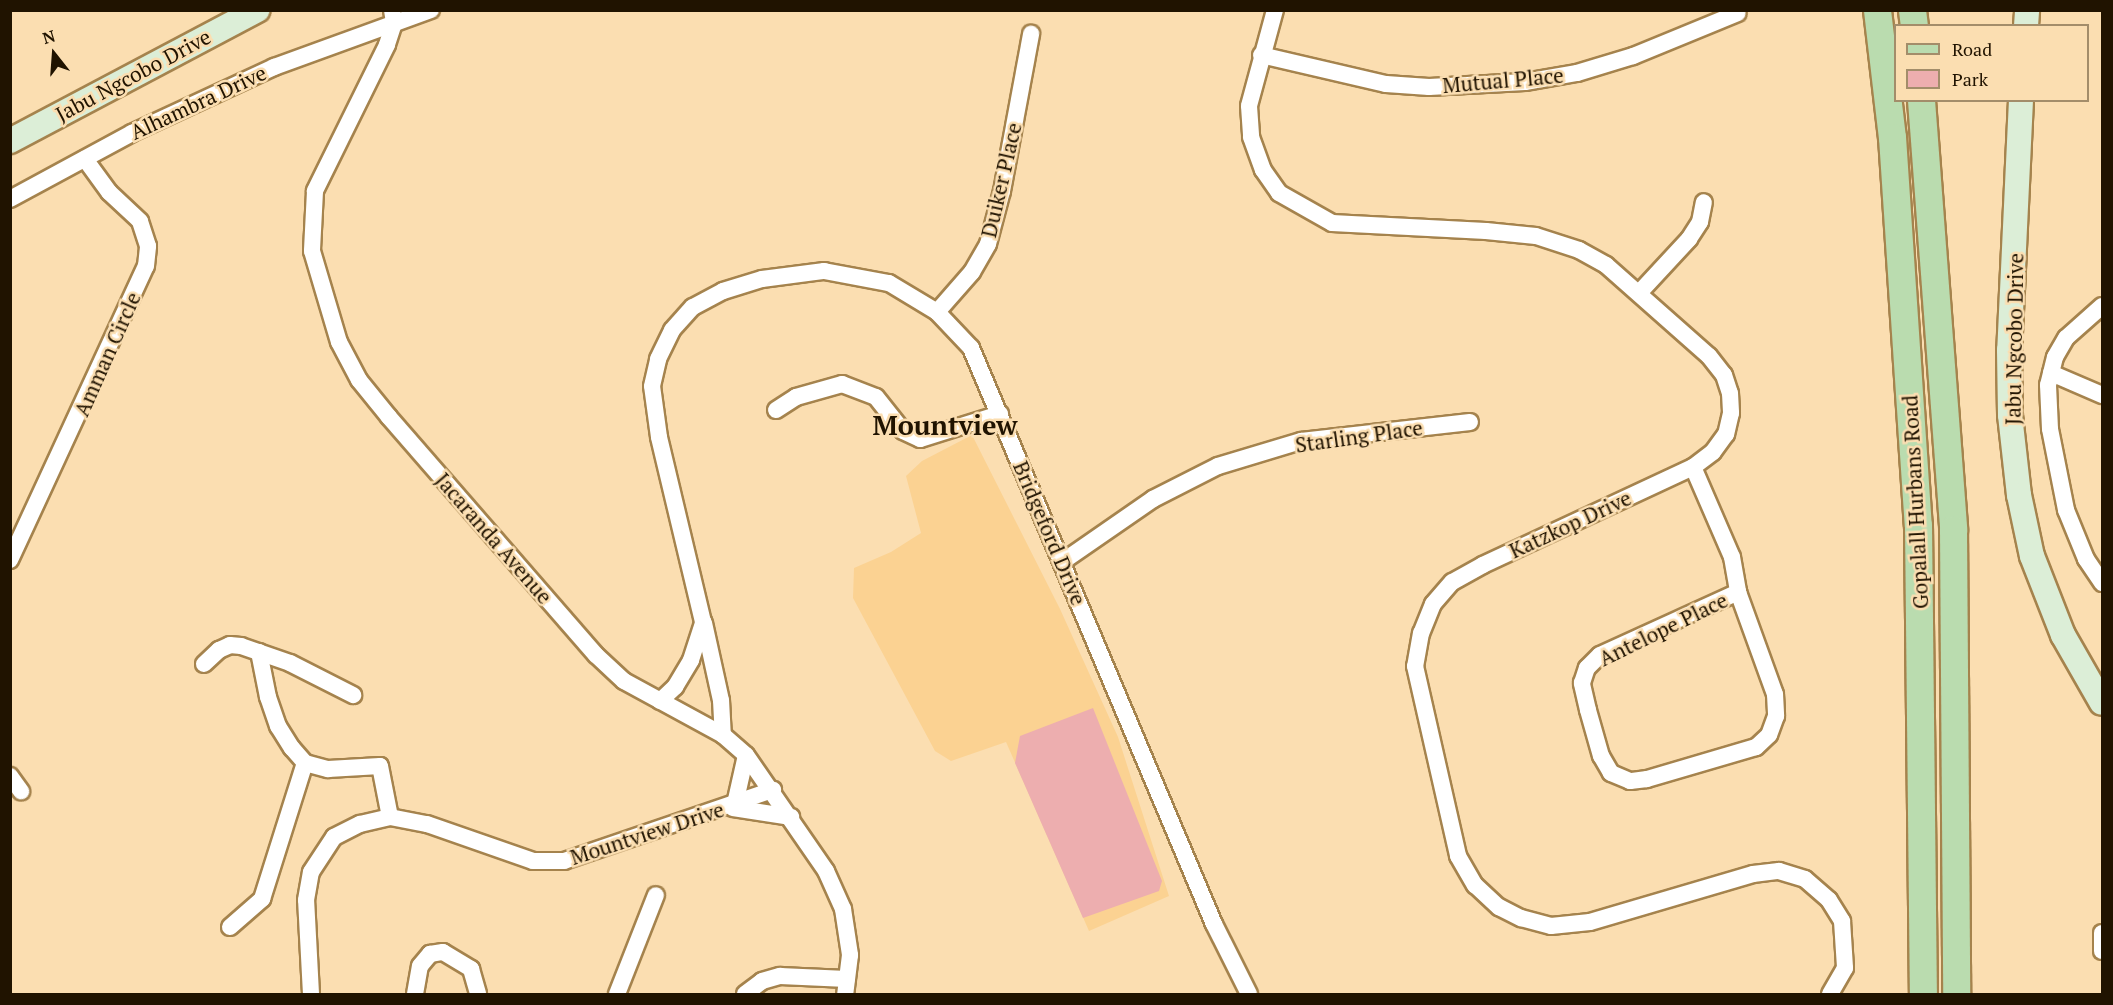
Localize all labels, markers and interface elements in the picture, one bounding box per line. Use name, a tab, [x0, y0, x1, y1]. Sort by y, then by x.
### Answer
street label: Jabu Ngcobo Drive	[51, 23, 215, 127]
north arrow	[24, 24, 84, 84]
text: N	[40, 24, 58, 49]
legend	[1894, 24, 2089, 102]
text: Road	[1952, 37, 1992, 61]
street label: Alhambra Drive	[126, 60, 270, 144]
street label: Mutual Place	[1441, 62, 1565, 98]
text: Park	[1952, 67, 1988, 91]
street label: Duiker Place	[976, 120, 1026, 240]
street label: Jabu Ngcobo Drive	[2000, 253, 2028, 425]
street label: Amman Circle	[68, 288, 146, 420]
street label: Gopalall Hurbans Road	[1897, 394, 1933, 610]
district label: Mountview	[873, 410, 1017, 442]
street label: Starling Place	[1294, 415, 1424, 457]
street label: Bridgeford Drive	[1008, 457, 1092, 609]
street label: Jacaranda Avenue	[430, 467, 558, 609]
street label: Katzkop Drive	[1505, 485, 1635, 563]
street label: Antelope Place	[1595, 587, 1731, 671]
street label: Mountview Drive	[567, 796, 727, 870]

